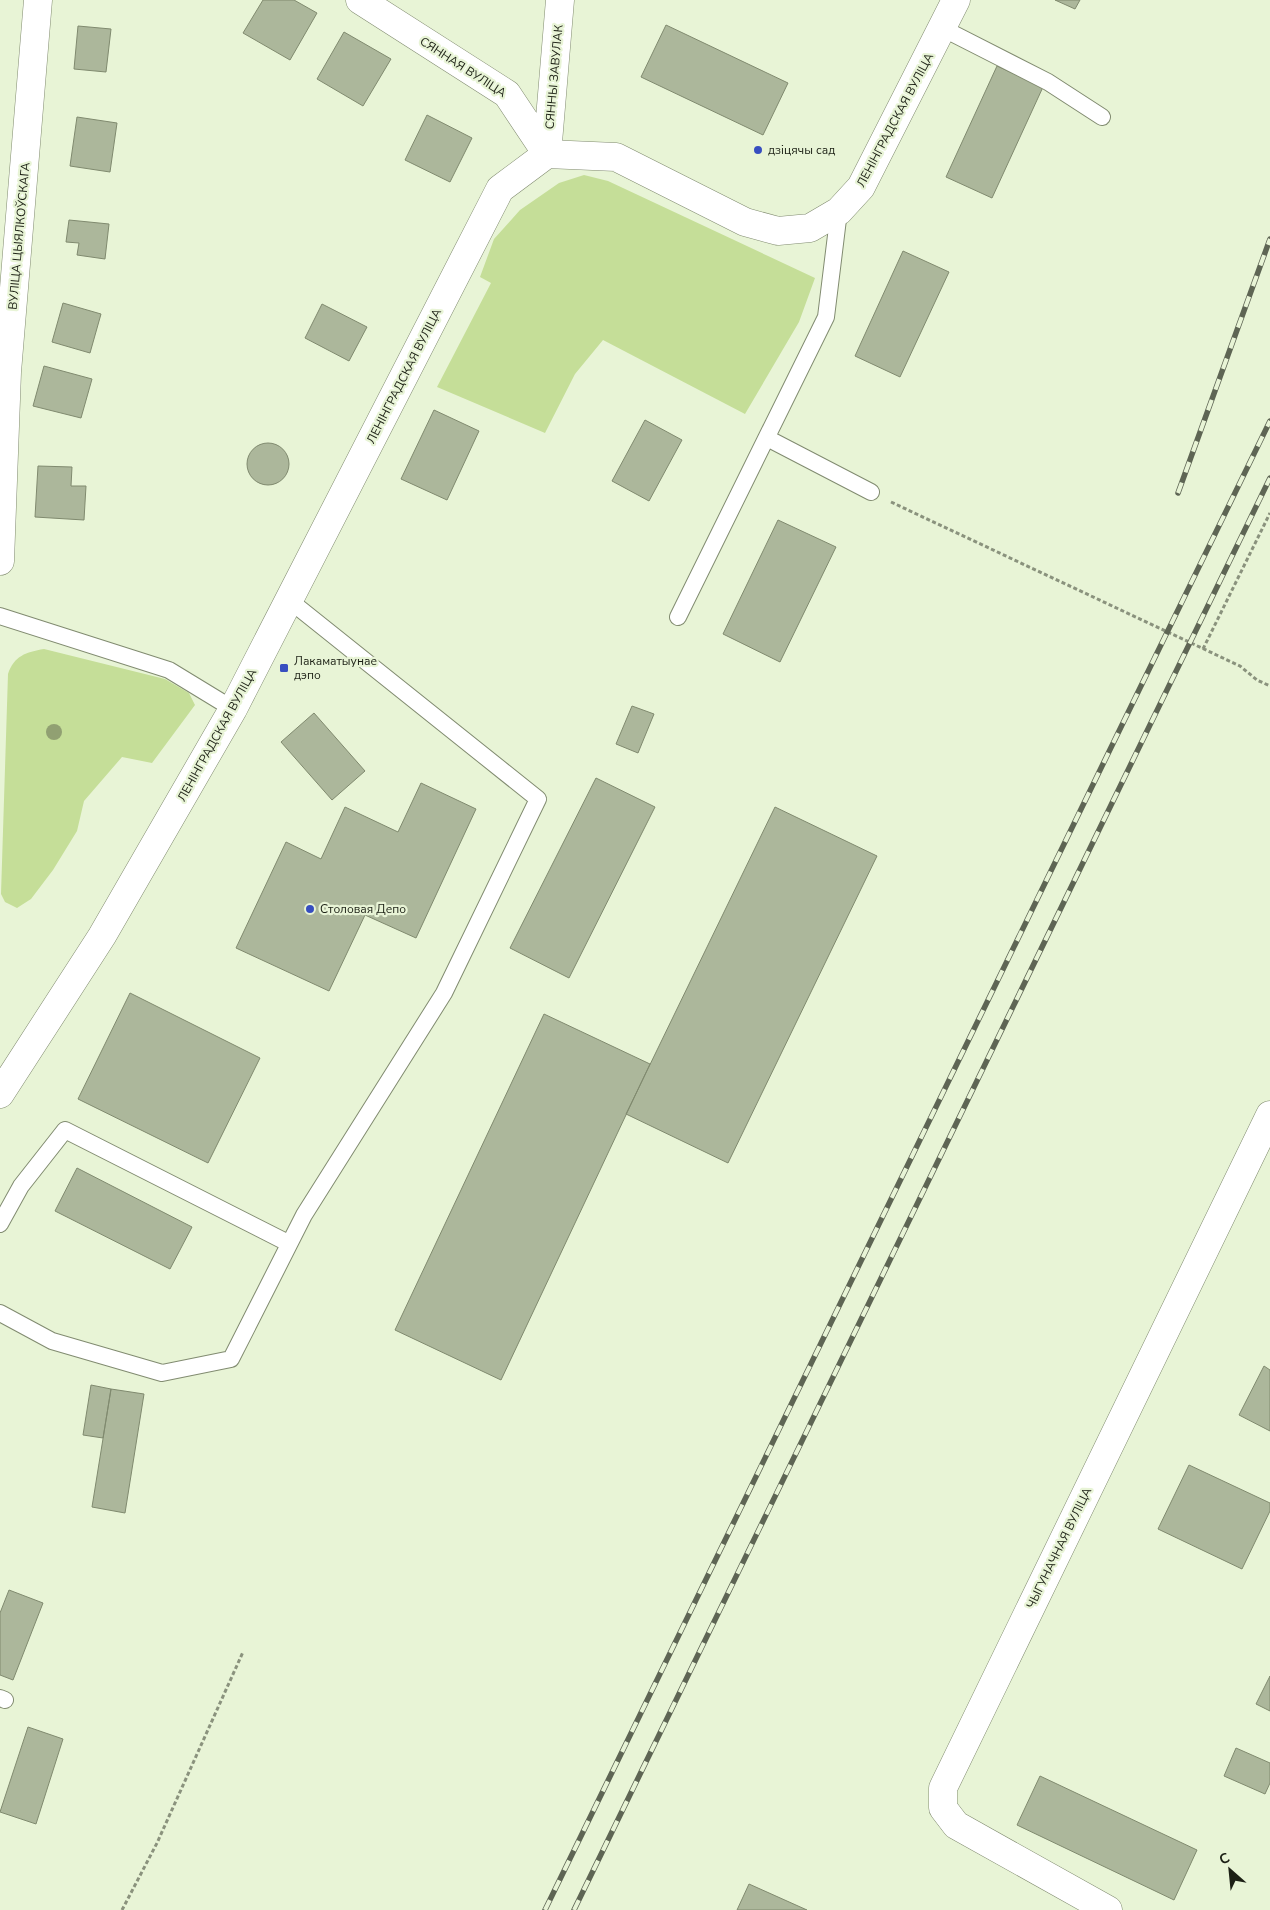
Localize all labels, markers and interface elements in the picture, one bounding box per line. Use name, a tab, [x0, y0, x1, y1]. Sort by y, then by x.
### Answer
street label: СЯННЫ ЗАВУЛАК	[541, 24, 567, 130]
street label: СЯННАЯ ВУЛІЦА	[417, 33, 509, 101]
street label: ЛЕНІНГРАДСКАЯ ВУЛІЦА	[853, 50, 937, 190]
place label: дзіцячы сад	[768, 142, 835, 158]
marker: дзіцячы сад	[752, 144, 764, 156]
street label: ВУЛІЦА ЦЫЯЛКОЎСКАГА	[5, 161, 33, 310]
street label: ЛЕНІНГРАДСКАЯ ВУЛІЦА	[363, 305, 445, 446]
place label: Лакаматыунае дэпо	[294, 653, 377, 683]
marker: Лакаматыунае дэпо	[278, 662, 290, 674]
street label: ЛЕНІНГРАДСКАЯ ВУЛІЦА	[174, 665, 260, 804]
place label: Столовая Депо	[320, 901, 406, 917]
marker: Столовая Депо	[304, 903, 316, 915]
street label: ЧЫГУНАЧНАЯ ВУЛІЦА	[1023, 1485, 1095, 1611]
north arrow	[1205, 1845, 1255, 1895]
text: С	[1216, 1848, 1233, 1869]

